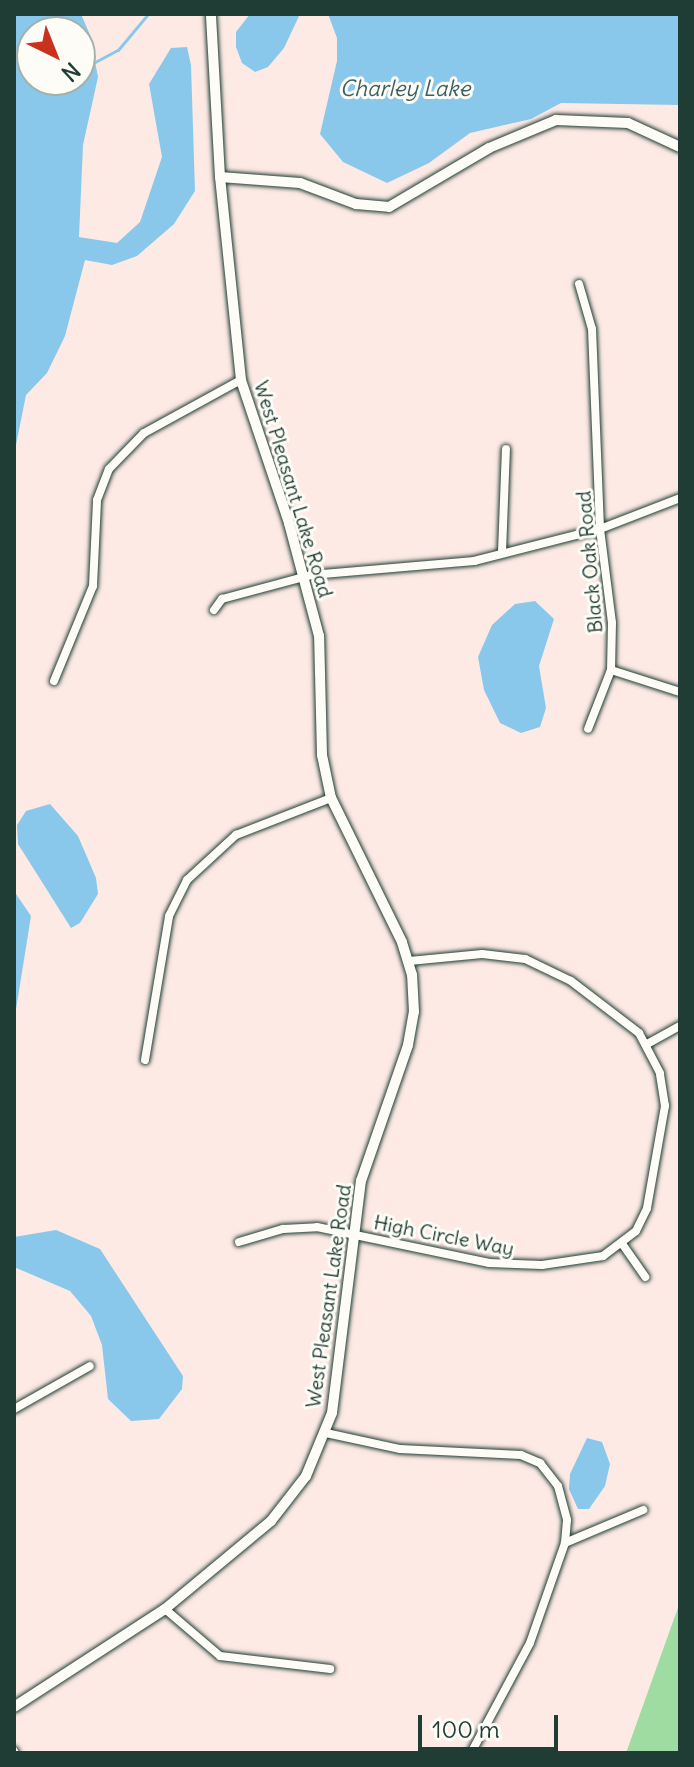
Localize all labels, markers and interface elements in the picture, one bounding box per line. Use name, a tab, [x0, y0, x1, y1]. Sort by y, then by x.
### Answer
north arrow	[16, 16, 96, 96]
text: N	[56, 57, 86, 88]
water label: Charley Lake	[340, 76, 470, 102]
street label: West Pleasant Lake Road	[250, 378, 338, 600]
street label: Black Oak Road	[571, 490, 607, 634]
street label: West Pleasant Lake Road	[300, 1183, 356, 1409]
street label: High Circle Way	[372, 1210, 516, 1260]
scale bar	[422, 1699, 562, 1749]
text: 100 m	[432, 1714, 500, 1744]

